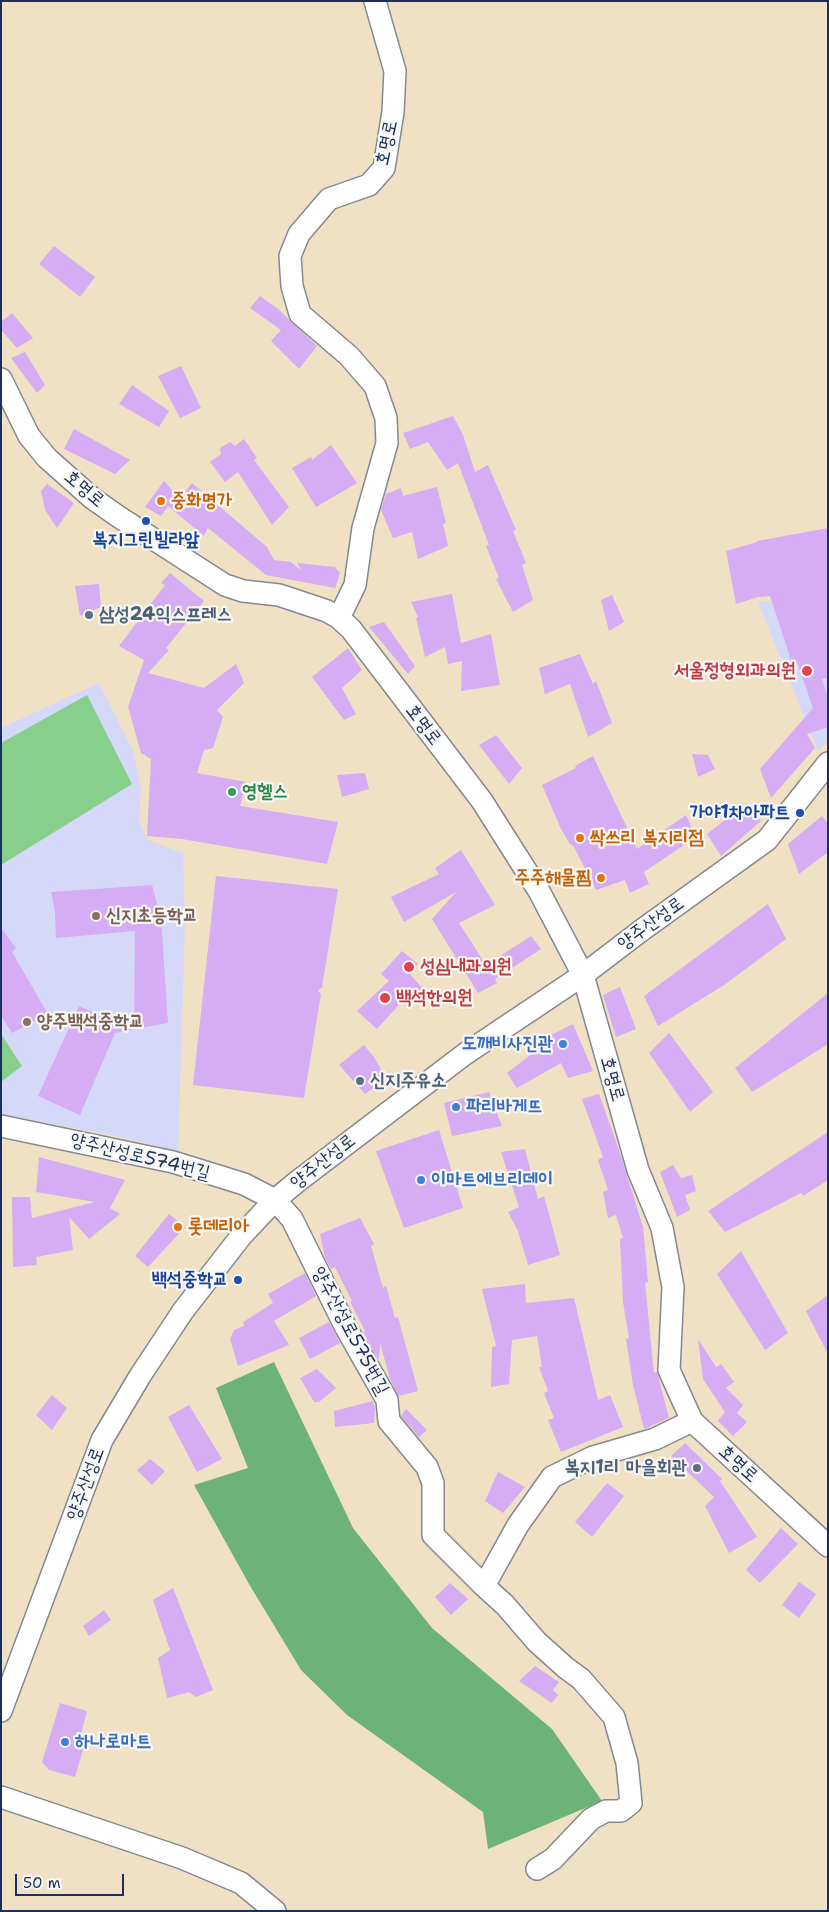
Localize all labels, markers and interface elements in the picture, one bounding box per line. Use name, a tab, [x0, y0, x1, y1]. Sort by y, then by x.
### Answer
street label: 호명로	[371, 118, 403, 168]
street label: 호명로	[59, 466, 109, 512]
place label: 중화명가	[171, 490, 232, 512]
marker: 중화명가	[155, 495, 167, 507]
marker: 복지그린빌라앞	[140, 515, 152, 527]
place label: 복지그린빌라앞	[92, 529, 200, 551]
place label: 삼성24익스프레스	[99, 604, 232, 626]
marker: 삼성24익스프레스	[83, 609, 95, 621]
place label: 서울정형외과의원	[674, 660, 796, 682]
marker: 서울정형외과의원	[800, 664, 814, 678]
street label: 호명로	[400, 700, 446, 750]
place label: 영헬스	[242, 781, 288, 803]
marker: 영헬스	[226, 786, 238, 798]
place label: 가야1차아파트	[690, 802, 790, 824]
marker: 가야1차아파트	[794, 807, 806, 819]
place label: 싹쓰리 복지리점	[590, 827, 704, 849]
marker: 싹쓰리 복지리점	[574, 832, 586, 844]
place label: 주주해물찜	[515, 867, 591, 889]
marker: 주주해물찜	[595, 872, 607, 884]
street label: 양주산성로	[613, 892, 689, 956]
place label: 신지초등학교	[106, 905, 198, 927]
marker: 신지초등학교	[90, 910, 102, 922]
place label: 성심내과의원	[420, 956, 512, 978]
marker: 성심내과의원	[402, 960, 416, 974]
place label: 백석한의원	[396, 987, 472, 1009]
marker: 백석한의원	[378, 991, 392, 1005]
place label: 양주백석중학교	[37, 1011, 144, 1033]
marker: 양주백석중학교	[21, 1016, 33, 1028]
place label: 도깨비사진관	[461, 1033, 553, 1055]
marker: 도깨비사진관	[557, 1038, 569, 1050]
street label: 호명로	[595, 1054, 629, 1104]
place label: 신지주유소	[370, 1070, 446, 1092]
marker: 신지주유소	[354, 1075, 366, 1087]
place label: 파리바게뜨	[466, 1096, 542, 1118]
marker: 파리바게뜨	[450, 1101, 462, 1113]
street label: 양주산성로574번길	[68, 1129, 212, 1185]
street label: 양주산성로	[286, 1129, 360, 1195]
place label: 이마트에브리데이	[431, 1169, 553, 1191]
marker: 이마트에브리데이	[415, 1174, 427, 1186]
place label: 롯데리아	[188, 1216, 249, 1238]
marker: 롯데리아	[172, 1221, 184, 1233]
street label: 양주산성로575번길	[307, 1263, 393, 1399]
place label: 백석중학교	[152, 1269, 228, 1291]
marker: 백석중학교	[232, 1274, 244, 1286]
street label: 호명로	[713, 1440, 763, 1488]
street label: 양주산성로	[62, 1444, 110, 1524]
place label: 복지1리 마을회관	[565, 1457, 687, 1479]
marker: 복지1리 마을회관	[691, 1462, 703, 1474]
place label: 하나로마트	[75, 1731, 151, 1753]
marker: 하나로마트	[59, 1736, 71, 1748]
scale bar	[18, 1864, 126, 1896]
text: 50 m	[23, 1873, 61, 1893]

